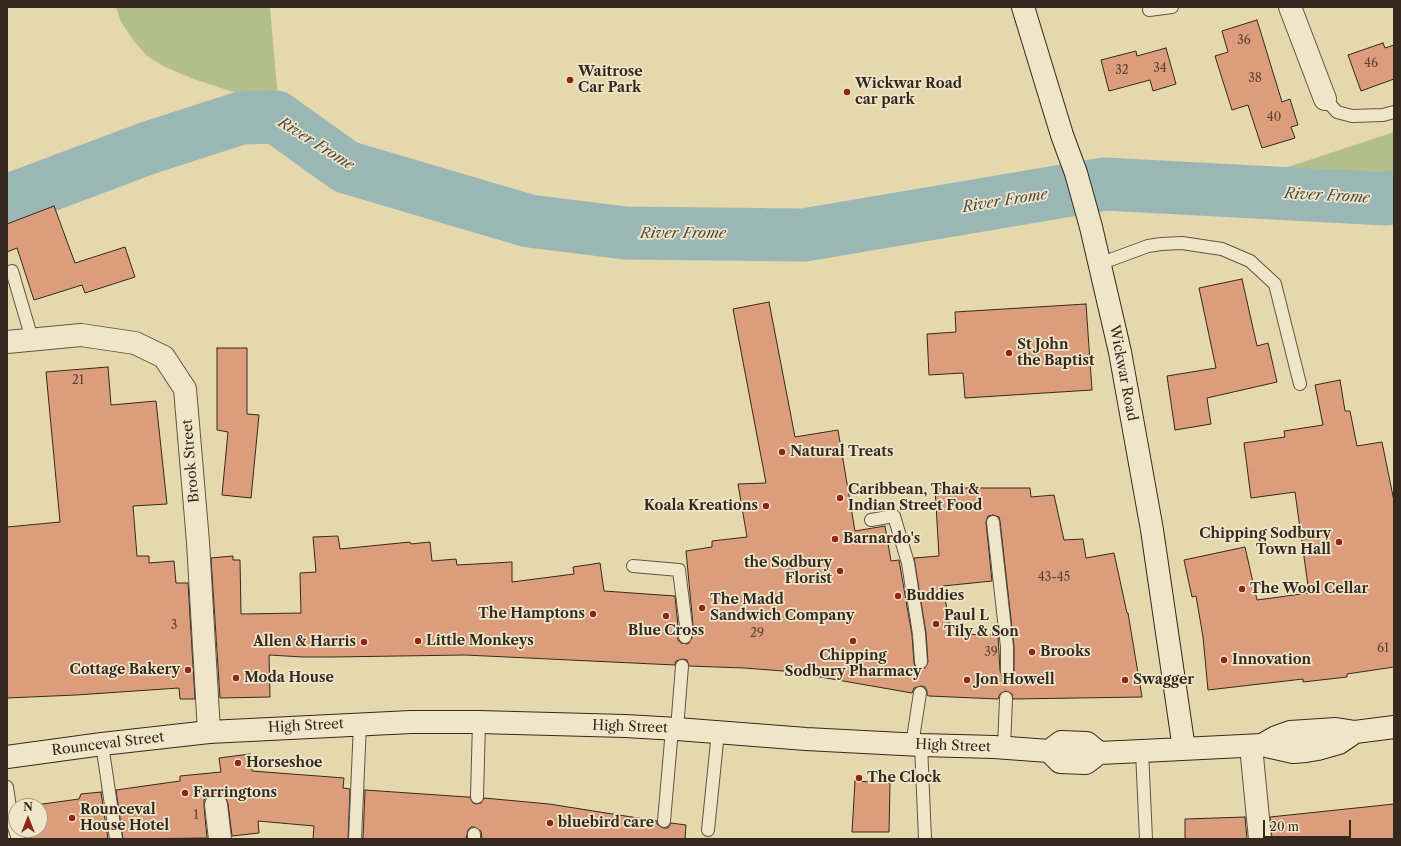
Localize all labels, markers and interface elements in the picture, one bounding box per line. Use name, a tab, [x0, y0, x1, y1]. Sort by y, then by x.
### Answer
house number: 36	[1237, 34, 1251, 48]
house number: 46	[1364, 57, 1378, 71]
house number: 34	[1153, 62, 1167, 76]
place label: Waitrose Car Park	[578, 64, 643, 96]
house number: 32	[1115, 64, 1129, 78]
house number: 38	[1248, 72, 1262, 86]
marker: Waitrose Car Park	[565, 75, 575, 85]
place label: Wickwar Road car park	[855, 76, 962, 108]
marker: Wickwar Road car park	[842, 87, 852, 97]
house number: 40	[1267, 111, 1281, 125]
water label: River Frome	[275, 114, 357, 174]
water label: River Frome	[961, 185, 1049, 217]
water label: River Frome	[1284, 185, 1370, 207]
water label: River Frome	[640, 225, 726, 243]
street label: Wickwar Road	[1105, 324, 1141, 422]
place label: St John the Baptist	[1017, 337, 1095, 370]
marker: St John the Baptist	[1004, 348, 1014, 358]
house number: 21	[72, 374, 84, 388]
street label: Brook Street	[179, 418, 203, 504]
place label: Natural Treats	[790, 444, 893, 460]
marker: Natural Treats	[777, 447, 787, 457]
place label: Caribbean, Thai & Indian Street Food	[848, 482, 982, 514]
marker: Caribbean, Thai & Indian Street Food	[835, 493, 845, 503]
place label: Koala Kreations	[644, 498, 758, 514]
marker: Koala Kreations	[761, 501, 771, 511]
place label: Chipping Sodbury Town Hall	[1199, 526, 1331, 558]
place label: Barnardo's	[843, 531, 920, 547]
marker: Barnardo's	[830, 534, 840, 544]
marker: Chipping Sodbury Town Hall	[1334, 537, 1344, 547]
place label: the Sodbury Florist	[744, 555, 832, 588]
marker: the Sodbury Florist	[835, 566, 845, 576]
house number: 43-45	[1038, 571, 1070, 585]
place label: The Wool Cellar	[1250, 581, 1368, 597]
marker: The Wool Cellar	[1237, 584, 1247, 594]
place label: Buddies	[906, 588, 964, 604]
marker: Buddies	[893, 591, 903, 601]
place label: The Madd Sandwich Company	[710, 592, 854, 624]
marker: The Madd Sandwich Company	[697, 603, 707, 613]
place label: The Hamptons	[478, 606, 585, 622]
place label: Paul L Tily & Son	[944, 608, 1019, 640]
marker: The Hamptons	[588, 609, 598, 619]
marker: Blue Cross	[661, 611, 671, 621]
house number: 3	[171, 619, 177, 633]
marker: Paul L Tily & Son	[931, 619, 941, 629]
place label: Blue Cross	[628, 623, 704, 639]
house number: 29	[750, 627, 764, 641]
place label: Little Monkeys	[426, 633, 534, 649]
place label: Allen & Harris	[253, 634, 356, 650]
marker: Little Monkeys	[413, 636, 423, 646]
marker: Chipping Sodbury Pharmacy	[848, 636, 858, 646]
marker: Allen & Harris	[359, 637, 369, 647]
house number: 61	[1377, 642, 1389, 656]
place label: Brooks	[1040, 644, 1091, 660]
house number: 39	[984, 646, 998, 660]
marker: Brooks	[1027, 647, 1037, 657]
place label: Chipping Sodbury Pharmacy	[784, 648, 922, 680]
place label: Innovation	[1232, 652, 1311, 668]
marker: Innovation	[1219, 655, 1229, 665]
place label: Cottage Bakery	[69, 662, 180, 678]
marker: Cottage Bakery	[183, 665, 193, 675]
place label: Moda House	[244, 670, 334, 686]
place label: Jon Howell	[975, 672, 1055, 688]
place label: Swagger	[1133, 672, 1194, 688]
marker: Moda House	[231, 673, 241, 683]
marker: Jon Howell	[962, 675, 972, 685]
marker: Swagger	[1120, 675, 1130, 685]
street label: High Street	[268, 716, 344, 736]
street label: High Street	[592, 717, 668, 737]
street label: Rounceval Street	[51, 729, 165, 759]
street label: High Street	[915, 736, 991, 756]
place label: Horseshoe	[246, 755, 322, 771]
marker: Horseshoe	[233, 758, 243, 768]
place label: The Clock	[867, 770, 941, 786]
marker: The Clock	[854, 773, 864, 783]
place label: Farringtons	[193, 785, 277, 801]
marker: Farringtons	[180, 788, 190, 798]
north arrow	[8, 798, 48, 838]
text: N	[23, 800, 33, 814]
place label: Rounceval House Hotel	[80, 802, 169, 834]
house number: 1	[193, 809, 199, 823]
scale bar	[1265, 812, 1353, 838]
marker: Rounceval House Hotel	[67, 813, 77, 823]
place label: bluebird care	[558, 815, 654, 831]
marker: bluebird care	[545, 818, 555, 828]
text: 20 m	[1270, 819, 1299, 834]

